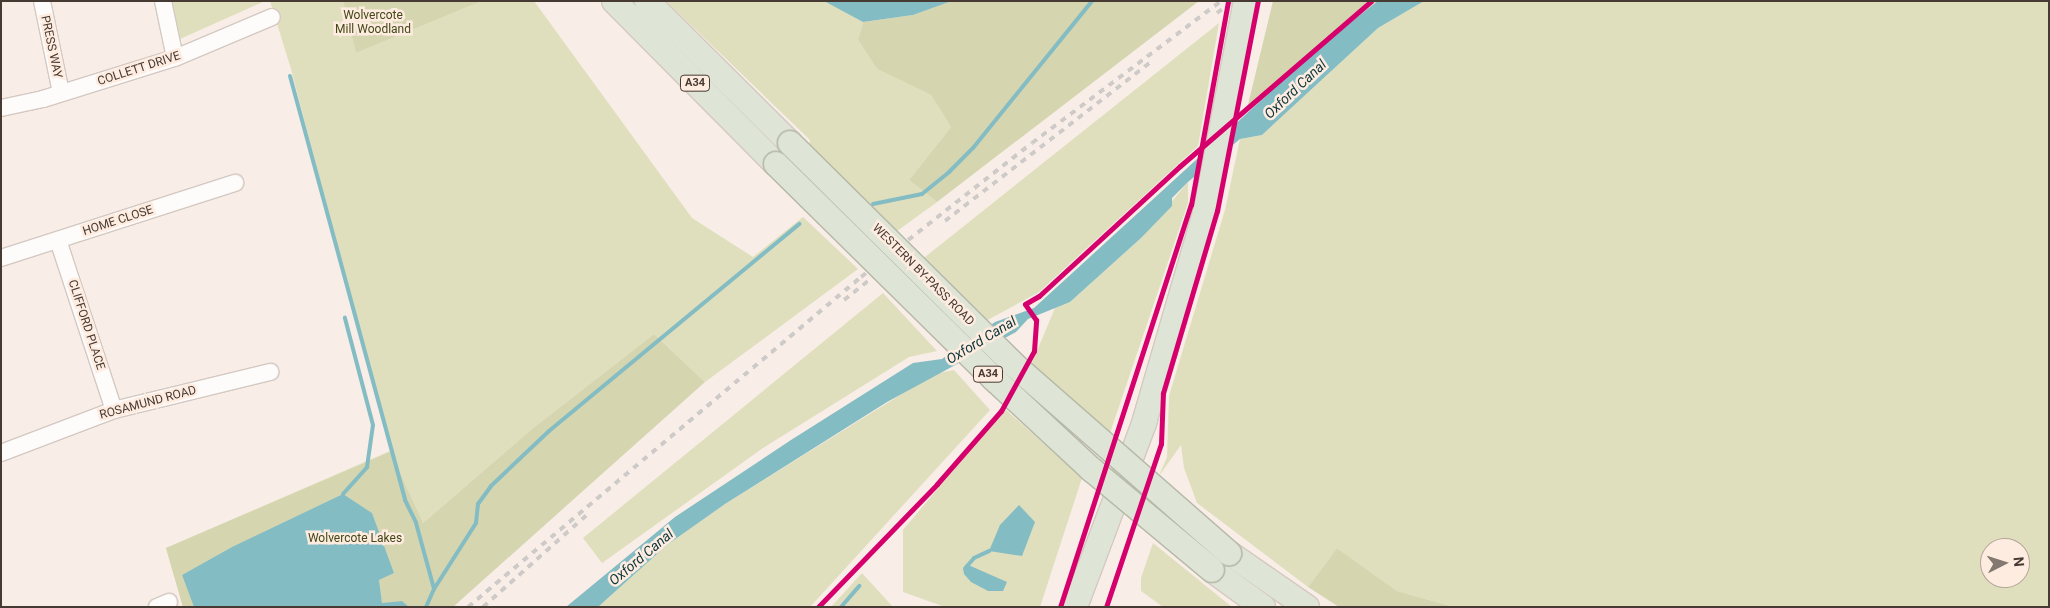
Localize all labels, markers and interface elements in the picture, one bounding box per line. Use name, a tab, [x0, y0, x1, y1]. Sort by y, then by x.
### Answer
park label: Wolvercote Mill Woodland	[335, 9, 411, 37]
street label: PRESS WAY	[37, 14, 65, 80]
street label: COLLETT DRIVE	[96, 49, 182, 89]
water label: Oxford Canal	[1261, 56, 1329, 122]
road number: A34	[679, 75, 711, 92]
street label: HOME CLOSE	[81, 203, 155, 239]
street label: WESTERN BY-PASS ROAD	[869, 221, 977, 329]
street label: CLIFFORD PLACE	[65, 278, 107, 372]
water label: Oxford Canal	[943, 313, 1019, 367]
road number: A34	[972, 366, 1004, 382]
street label: ROSAMUND ROAD	[98, 383, 198, 423]
water label: Oxford Canal	[606, 525, 676, 589]
park label: Wolvercote Lakes	[308, 532, 402, 546]
north arrow	[1980, 538, 2030, 588]
text: N	[2011, 556, 2027, 567]

